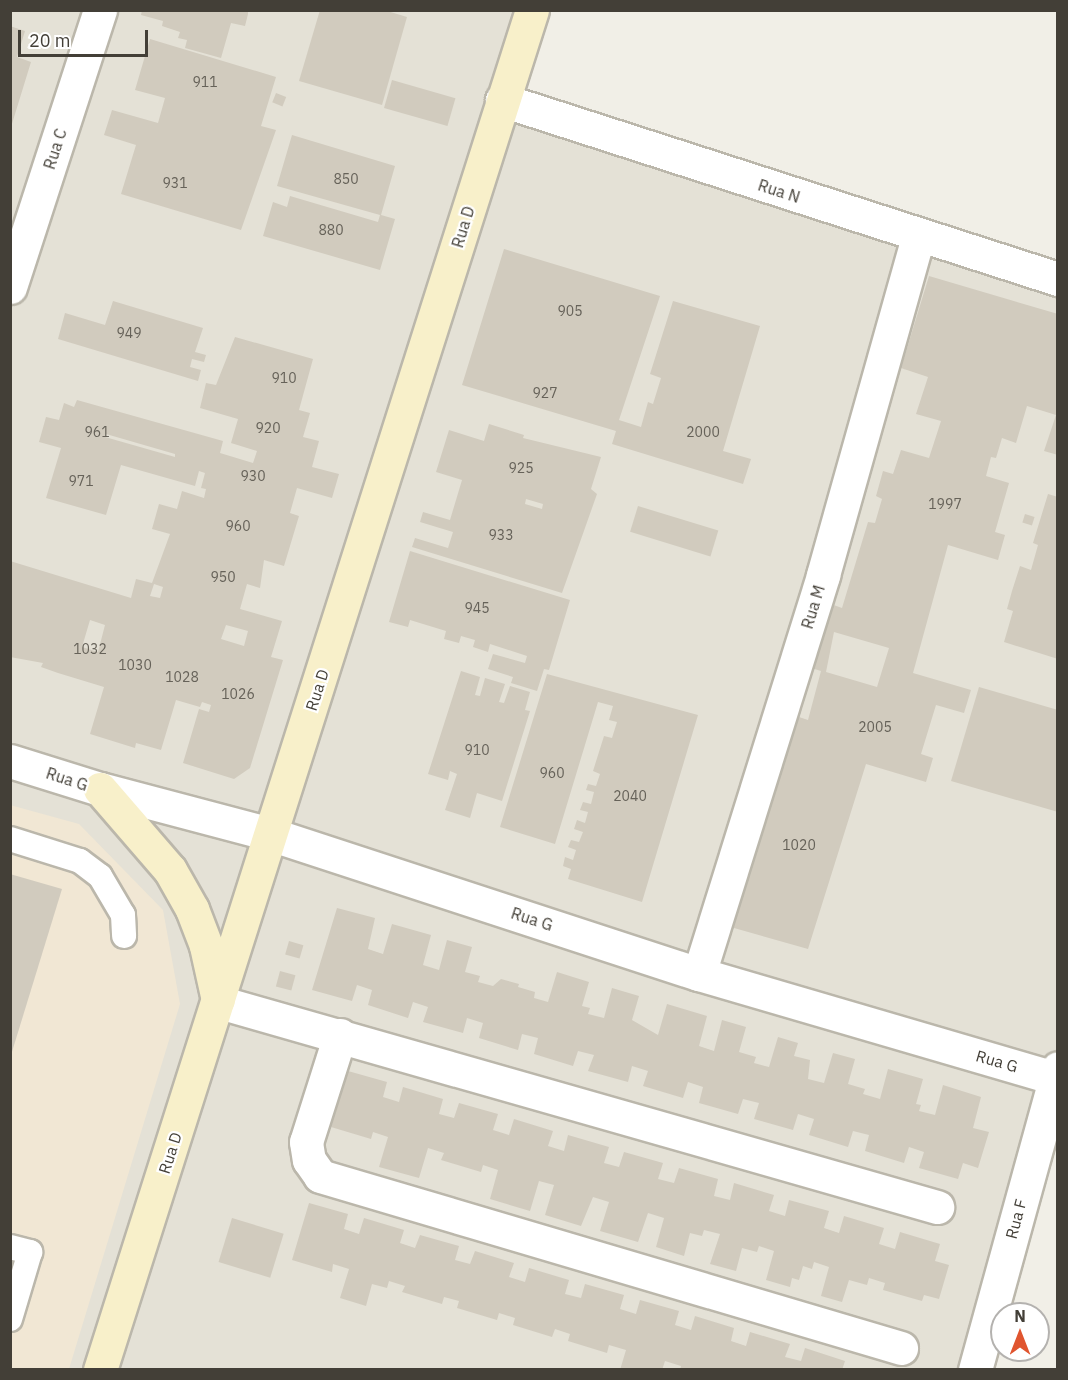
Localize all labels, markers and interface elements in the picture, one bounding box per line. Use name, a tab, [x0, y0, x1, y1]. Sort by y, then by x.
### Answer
scale bar	[21, 18, 152, 56]
text: 20 m	[29, 29, 71, 52]
house number: 911	[192, 74, 218, 90]
street label: Rua C	[39, 126, 71, 172]
house number: 850	[333, 171, 359, 187]
house number: 931	[162, 175, 188, 191]
street label: Rua N	[756, 175, 802, 207]
street label: Rua D	[448, 204, 478, 250]
house number: 880	[318, 222, 344, 238]
house number: 905	[557, 303, 583, 319]
house number: 949	[116, 325, 142, 341]
house number: 910	[271, 370, 297, 386]
house number: 927	[532, 385, 558, 401]
house number: 920	[255, 420, 281, 436]
house number: 961	[84, 424, 110, 440]
house number: 2000	[686, 424, 720, 440]
house number: 925	[508, 460, 534, 476]
house number: 930	[240, 468, 266, 484]
house number: 971	[68, 473, 94, 489]
house number: 1997	[928, 496, 962, 512]
house number: 960	[225, 518, 251, 534]
house number: 933	[488, 527, 514, 543]
house number: 950	[210, 569, 236, 585]
street label: Rua M	[797, 583, 829, 631]
house number: 945	[464, 600, 490, 616]
house number: 1032	[73, 641, 107, 657]
house number: 1030	[118, 657, 152, 673]
street label: Rua D	[301, 667, 333, 713]
house number: 1028	[165, 669, 199, 685]
house number: 1026	[221, 686, 255, 702]
house number: 2005	[858, 719, 892, 735]
house number: 910	[464, 742, 490, 758]
street label: Rua G	[44, 763, 90, 795]
house number: 960	[539, 765, 565, 781]
house number: 2040	[613, 788, 647, 804]
house number: 1020	[782, 837, 816, 853]
street label: Rua G	[509, 903, 555, 935]
street label: Rua G	[974, 1046, 1020, 1076]
street label: Rua D	[154, 1130, 186, 1176]
street label: Rua F	[1001, 1197, 1031, 1241]
north arrow	[990, 1302, 1050, 1362]
text: N	[1014, 1306, 1026, 1326]

